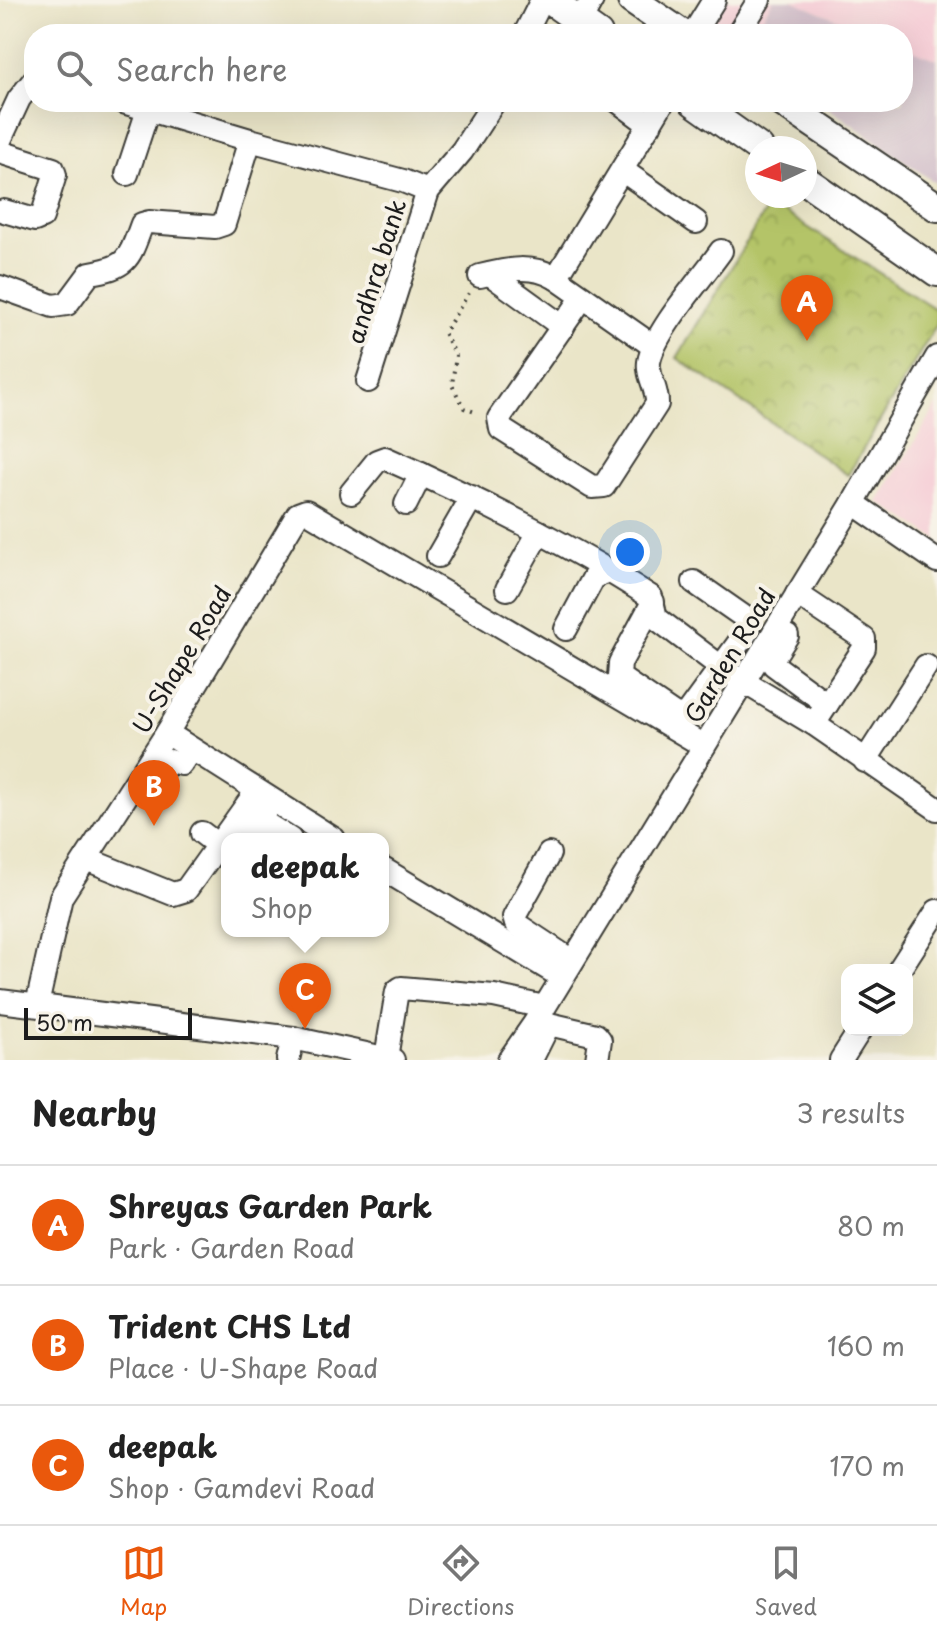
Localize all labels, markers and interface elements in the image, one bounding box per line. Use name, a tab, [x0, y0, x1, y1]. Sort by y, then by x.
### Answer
search box	[24, 24, 913, 112]
icon: search	[52, 46, 96, 90]
text: Search here	[116, 46, 288, 91]
north arrow	[745, 136, 817, 208]
street label: andhra bank	[336, 194, 414, 348]
pin: A	[781, 275, 833, 341]
your location	[610, 532, 650, 572]
street label: U-Shape Road	[123, 578, 239, 740]
street label: Garden Road	[674, 581, 784, 729]
pin: B	[128, 760, 180, 826]
popup	[221, 833, 389, 937]
text: deepak	[250, 843, 360, 888]
text: Shop	[250, 888, 313, 927]
pin: C	[279, 963, 331, 1029]
map controls	[841, 964, 913, 1036]
button: layers	[841, 964, 913, 1036]
scale bar	[24, 1004, 192, 1040]
text: 50 m	[36, 1005, 93, 1038]
text: Nearby	[32, 1086, 157, 1138]
text: 3 results	[797, 1093, 905, 1132]
text: Shreyas Garden Park	[108, 1183, 432, 1228]
text: A	[48, 1206, 68, 1245]
text: 80 m	[837, 1206, 905, 1245]
text: Park · Garden Road	[108, 1228, 355, 1267]
text: Trident CHS Ltd	[108, 1303, 351, 1348]
text: B	[49, 1326, 67, 1365]
text: 160 m	[827, 1326, 905, 1365]
text: Place · U-Shape Road	[108, 1348, 379, 1387]
text: deepak	[108, 1423, 217, 1468]
text: C	[48, 1446, 68, 1485]
text: 170 m	[830, 1446, 905, 1485]
text: Shop · Gamdevi Road	[108, 1468, 375, 1507]
tab: Map	[120, 1541, 167, 1622]
tab: Directions	[407, 1541, 514, 1622]
tab: Saved	[754, 1541, 817, 1622]

